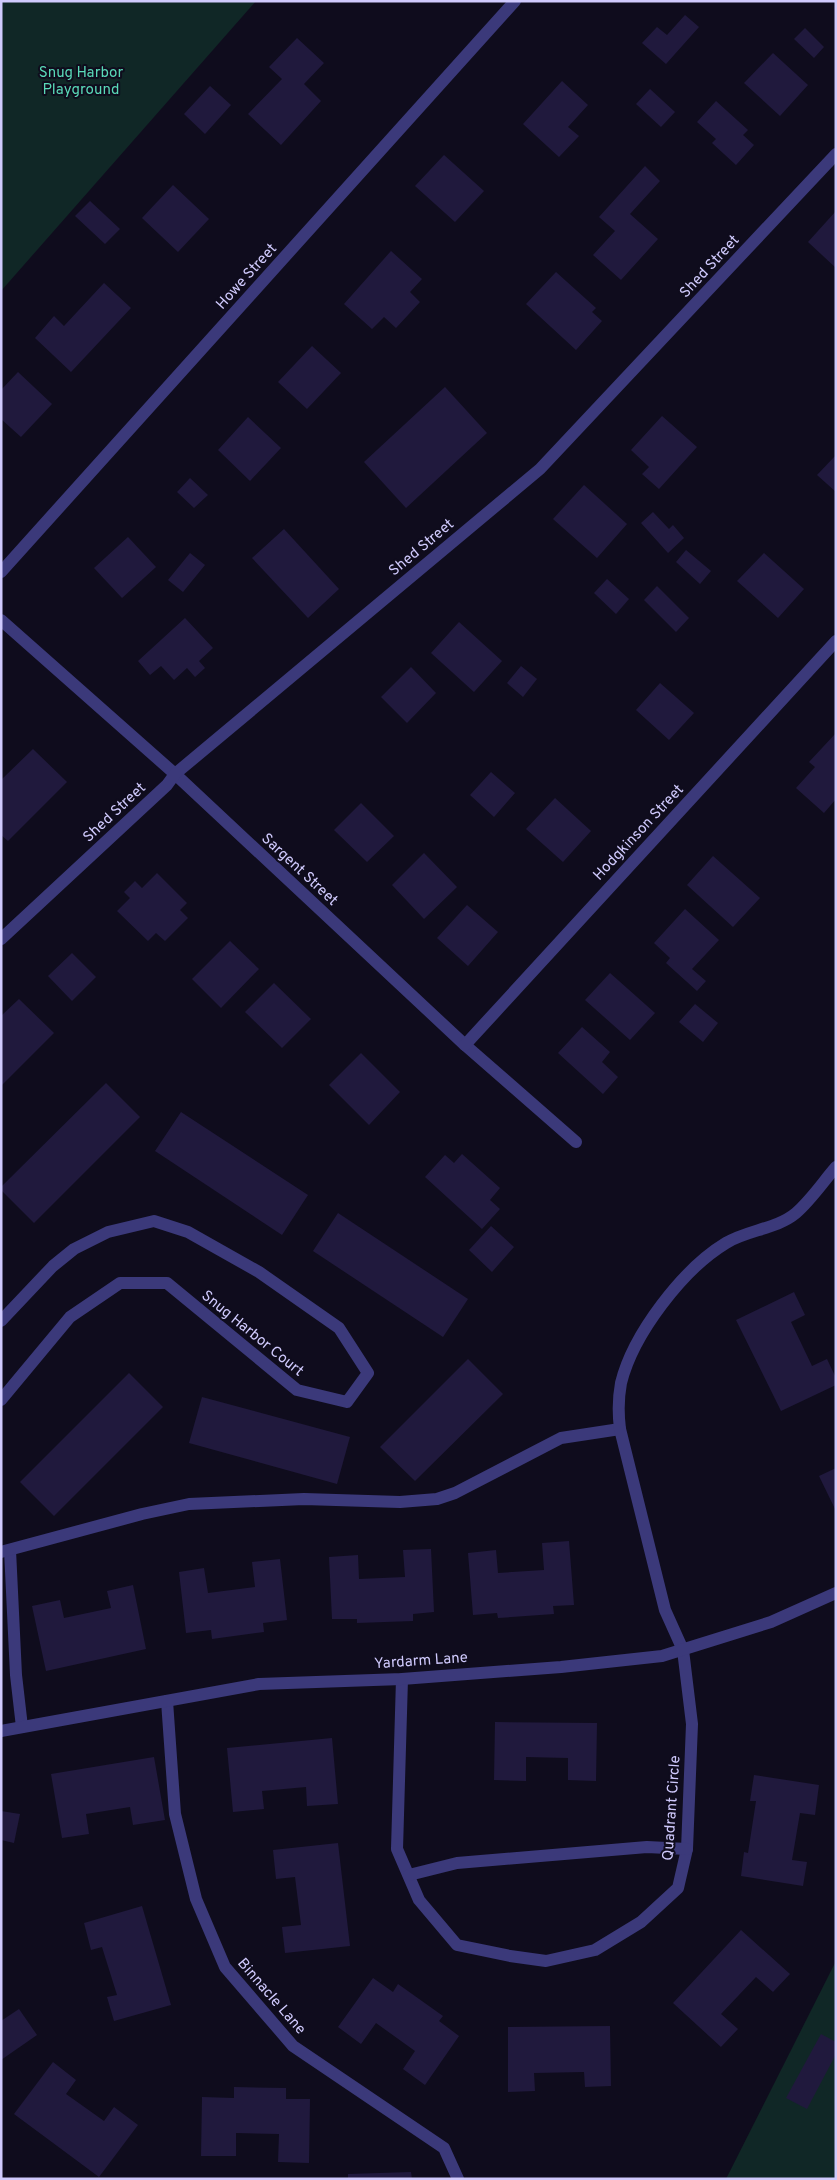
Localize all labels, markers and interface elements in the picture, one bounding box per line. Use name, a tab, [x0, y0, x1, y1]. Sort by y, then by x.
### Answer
park label: Snug Harbor Playground	[39, 64, 123, 100]
street label: Shed Street	[676, 232, 744, 302]
street label: Howe Street	[213, 240, 282, 314]
street label: Shed Street	[386, 515, 458, 581]
street label: Shed Street	[80, 779, 150, 847]
street label: Hodgkinson Street	[590, 781, 689, 885]
street label: Sargent Street	[257, 830, 341, 910]
street label: Snug Harbor Court	[197, 1287, 307, 1381]
street label: Yardarm Lane	[374, 1649, 469, 1674]
street label: Quadrant Circle	[659, 1755, 686, 1861]
street label: Binnacle Lane	[232, 1955, 309, 2039]

